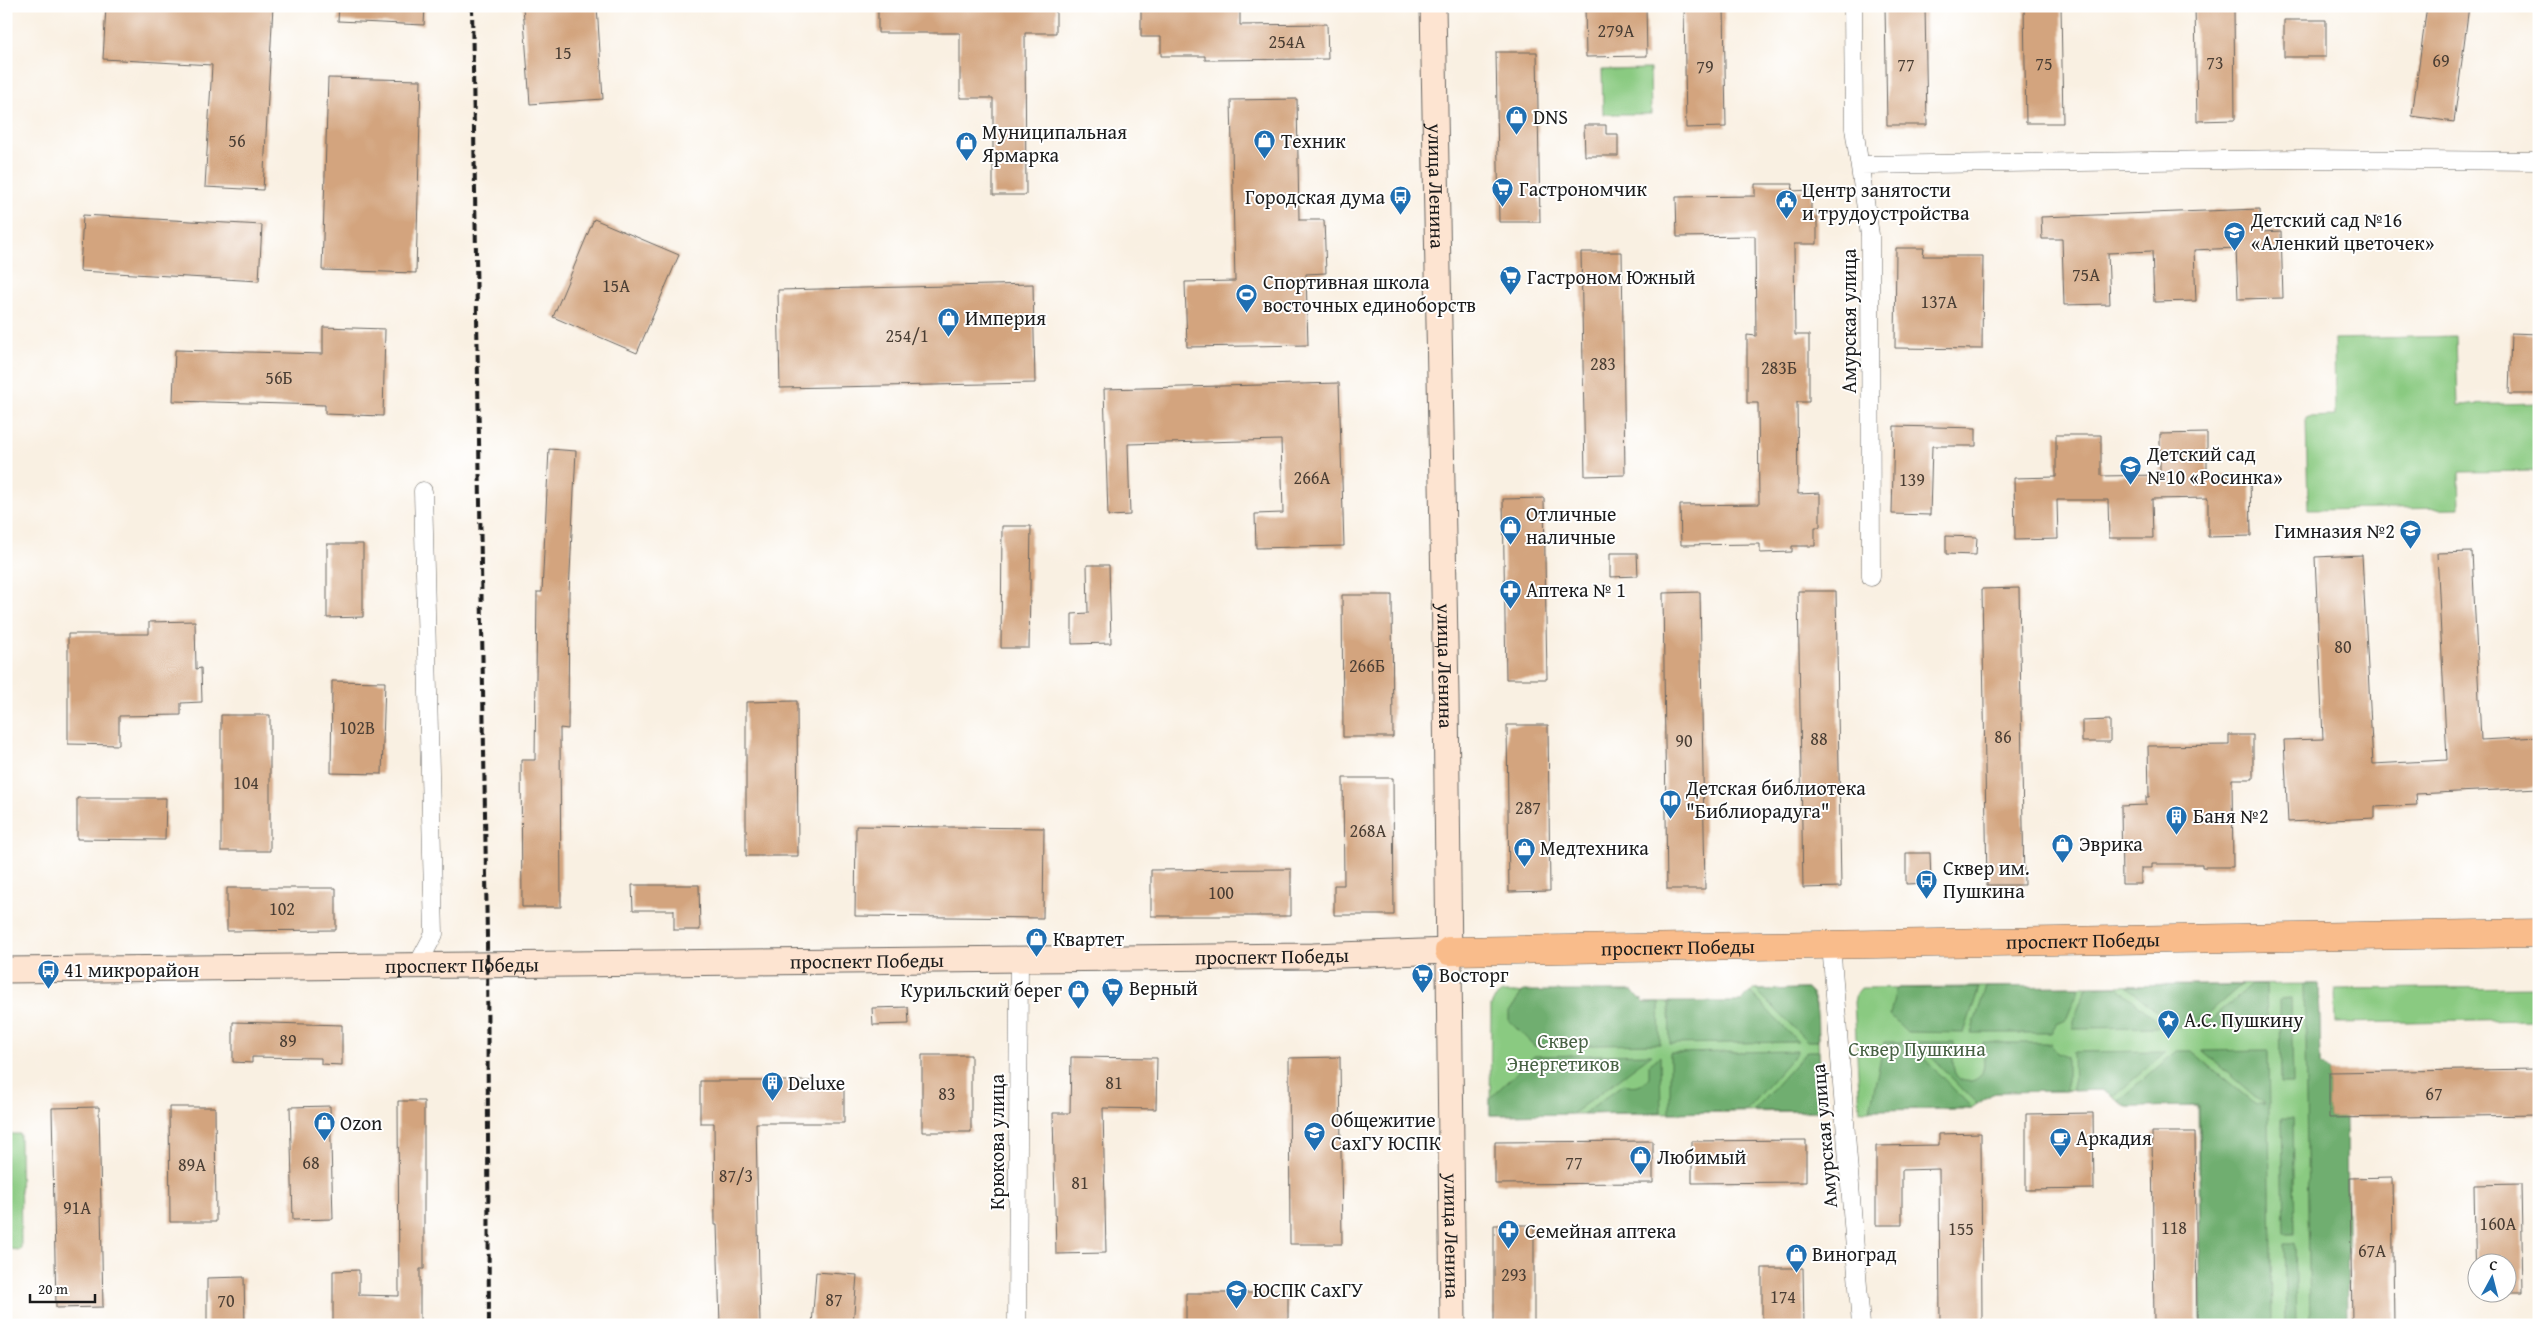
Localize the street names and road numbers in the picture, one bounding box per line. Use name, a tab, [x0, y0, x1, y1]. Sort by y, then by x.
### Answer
street label: улица Ленина	[1421, 122, 1453, 249]
street label: Амурская улица	[1834, 248, 1863, 393]
street label: улица Ленина	[1430, 602, 1461, 729]
street label: проспект Победы	[2006, 924, 2160, 956]
street label: проспект Победы	[1601, 931, 1755, 962]
street label: проспект Победы	[1195, 940, 1349, 971]
street label: проспект Победы	[790, 945, 944, 976]
street label: проспект Победы	[385, 949, 539, 980]
street label: Амурская улица	[1803, 1062, 1844, 1209]
street label: Крюкова улица	[982, 1074, 1011, 1210]
street label: улица Ленина	[1437, 1172, 1468, 1299]

